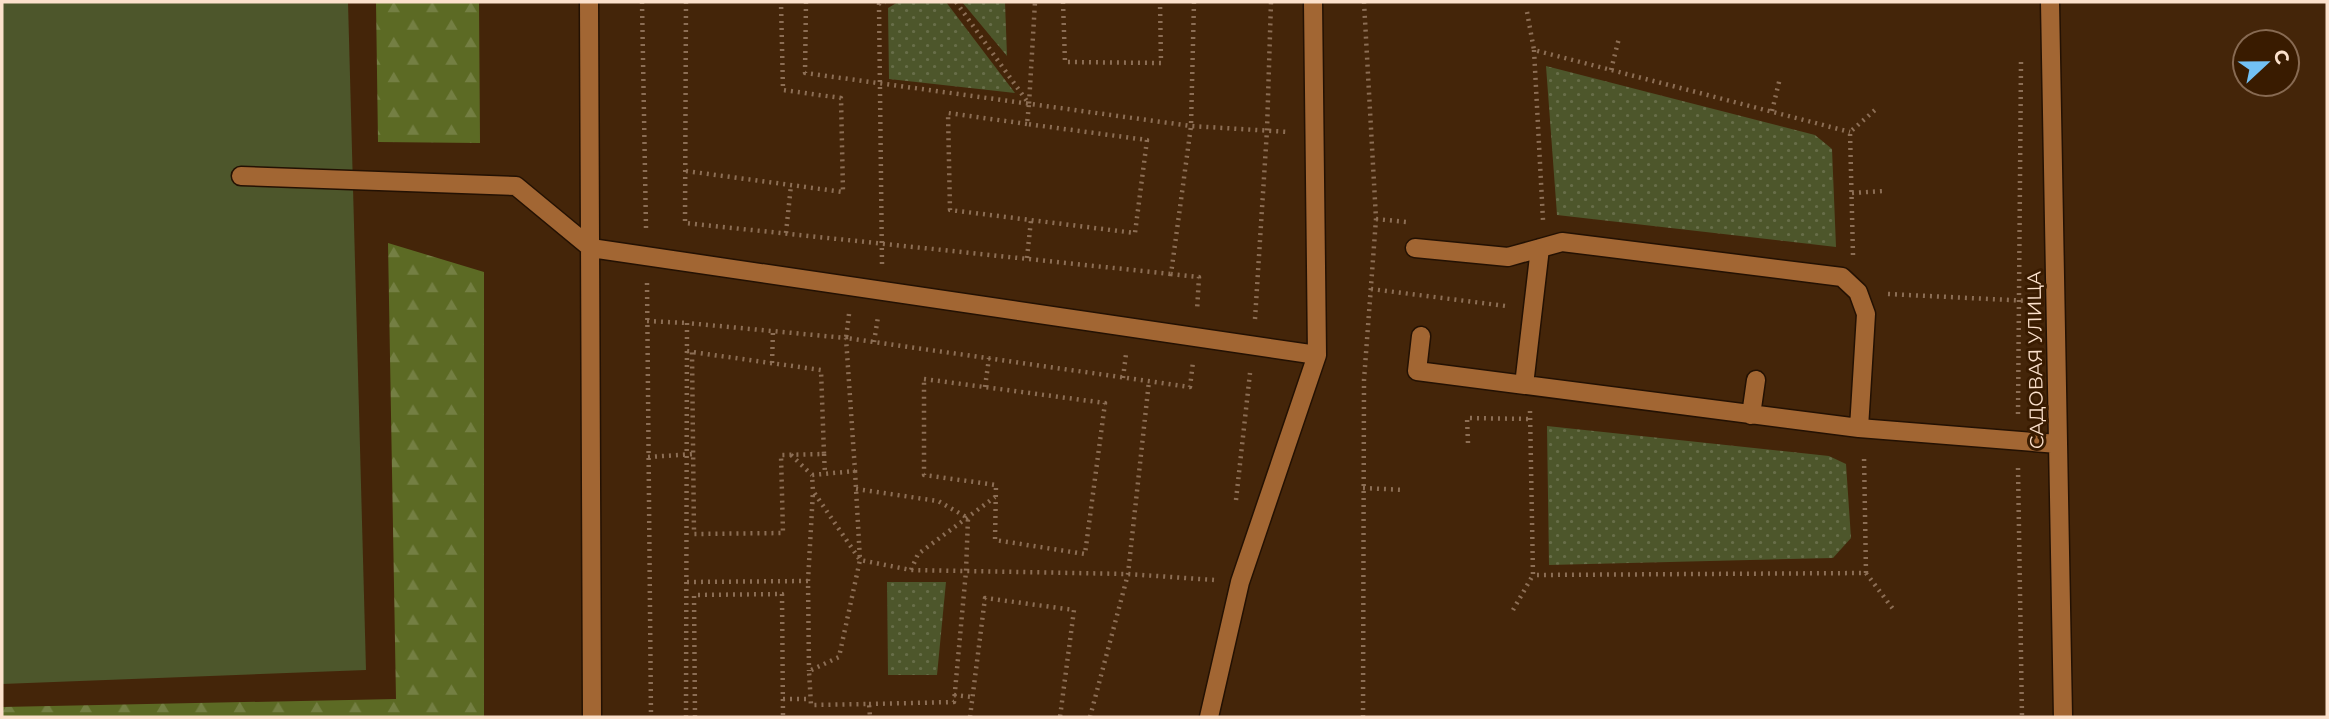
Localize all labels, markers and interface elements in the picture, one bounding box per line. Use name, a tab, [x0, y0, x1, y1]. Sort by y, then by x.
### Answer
north arrow	[2231, 28, 2301, 98]
text: С	[2268, 46, 2295, 68]
street label: САДОВАЯ УЛИЦА	[2022, 271, 2049, 449]

